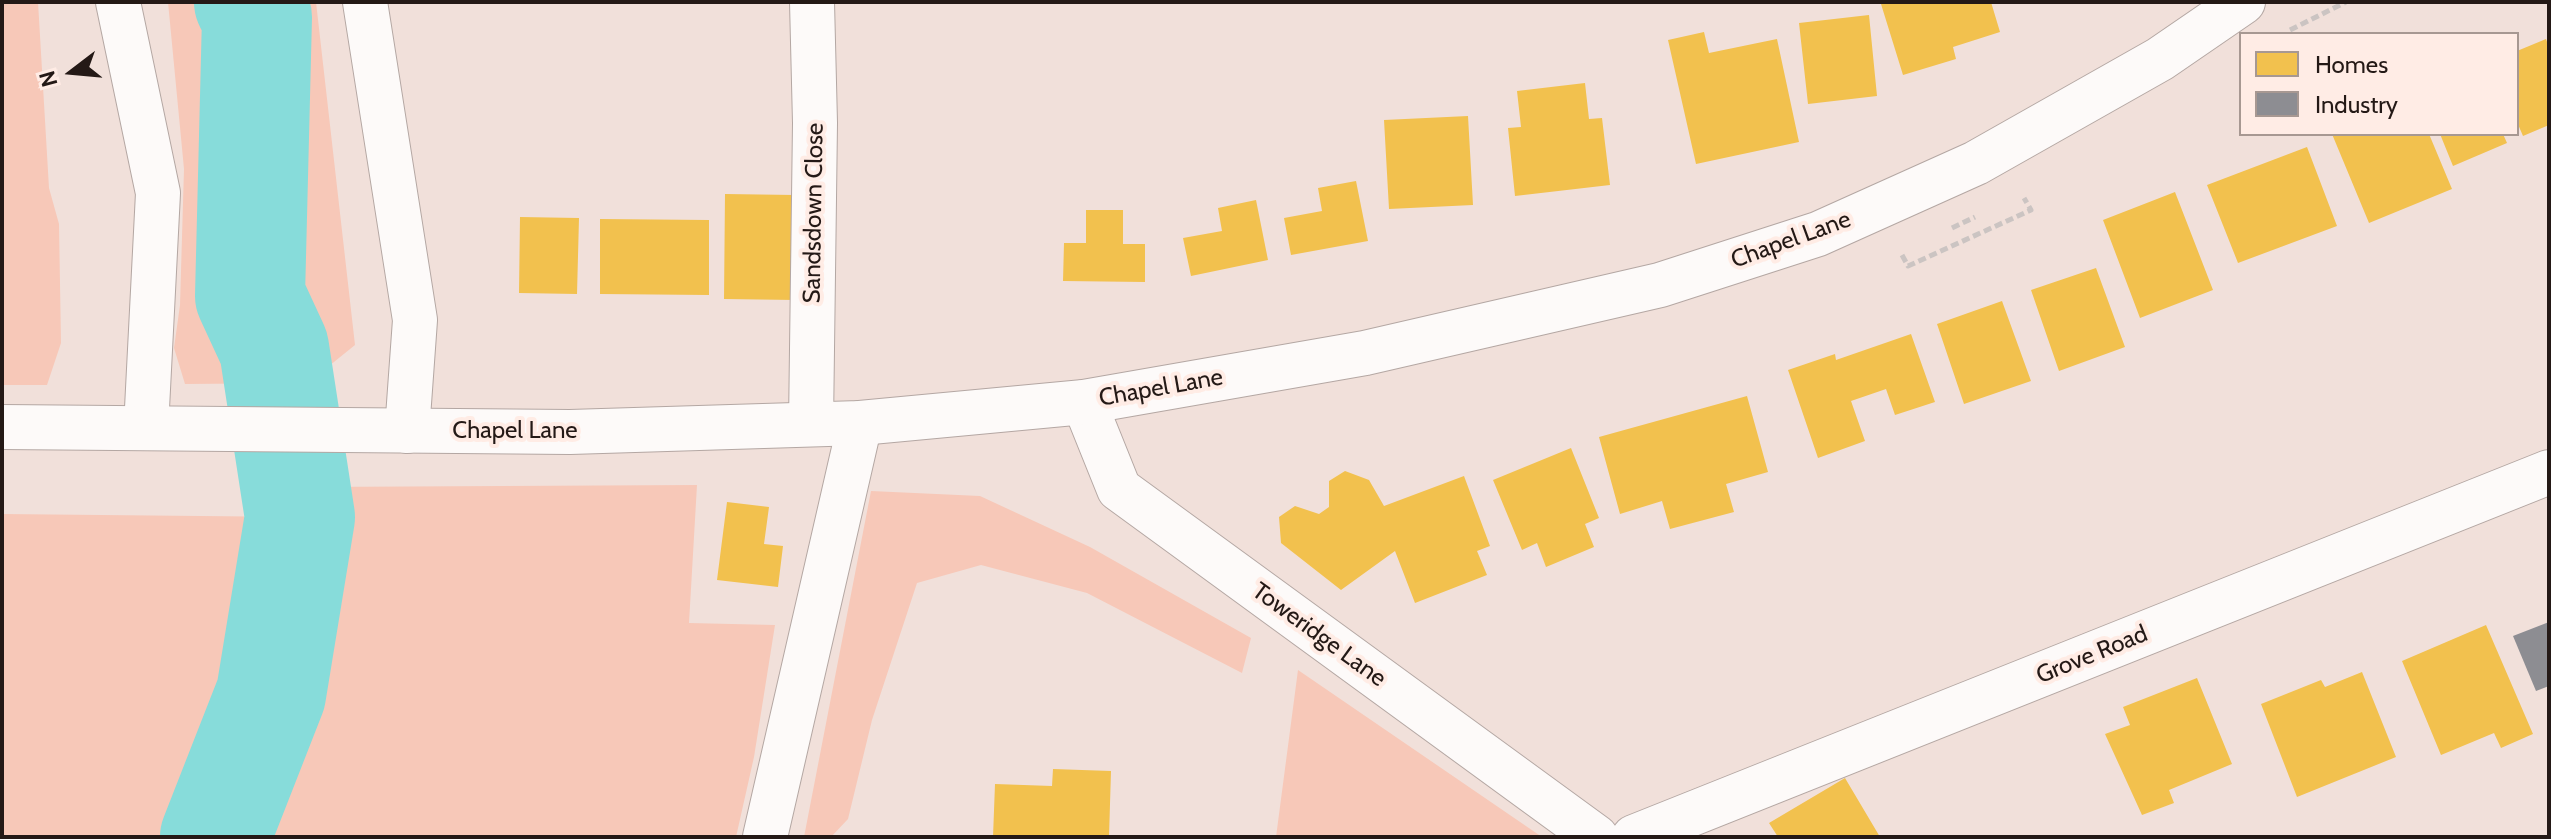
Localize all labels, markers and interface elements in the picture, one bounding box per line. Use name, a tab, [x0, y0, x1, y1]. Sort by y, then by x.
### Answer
north arrow	[32, 32, 112, 112]
legend	[2239, 32, 2519, 136]
text: Homes	[2315, 50, 2388, 79]
text: N	[33, 68, 64, 90]
text: Industry	[2315, 90, 2398, 119]
street label: Sandsdown Close	[798, 122, 830, 304]
street label: Chapel Lane	[1727, 205, 1855, 275]
street label: Chapel Lane	[1097, 363, 1225, 413]
street label: Chapel Lane	[452, 417, 578, 445]
street label: Toweridge Lane	[1246, 577, 1392, 693]
street label: Grove Road	[2032, 620, 2152, 690]

